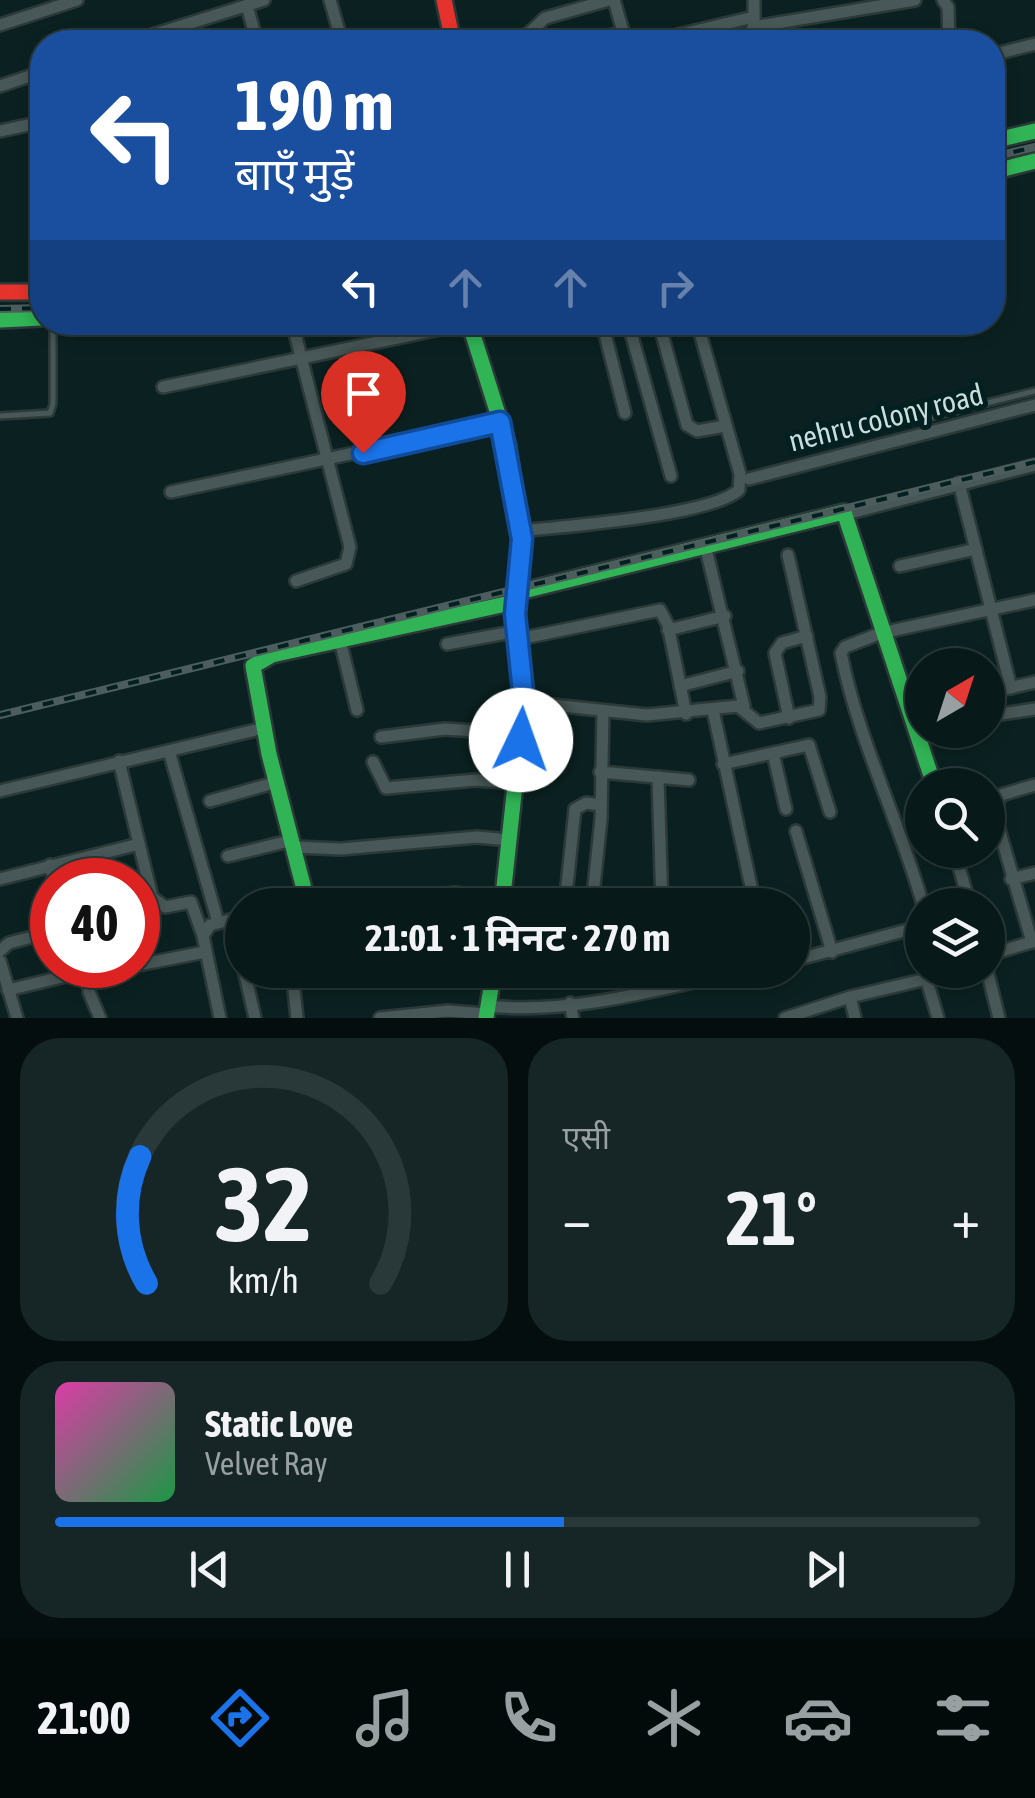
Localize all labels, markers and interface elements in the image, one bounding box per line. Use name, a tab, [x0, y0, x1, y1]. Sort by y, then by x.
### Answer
text: 190 m	[235, 65, 394, 145]
icon: left	[70, 70, 200, 200]
text: बाएँ मुड़ें	[235, 148, 354, 200]
icon: left	[333, 260, 388, 315]
icon: ahead	[438, 260, 493, 315]
icon: ahead	[543, 260, 598, 315]
icon: right	[648, 260, 703, 315]
pin	[321, 351, 406, 454]
icon: arrive	[336, 366, 391, 421]
street label: nehru colony road	[785, 376, 987, 458]
north arrow	[905, 648, 1005, 748]
map controls	[905, 648, 1005, 988]
position arrow	[469, 688, 573, 792]
button: search	[905, 768, 1005, 868]
speed limit sign: 40	[30, 858, 160, 988]
button: layers	[905, 888, 1005, 988]
text: 21:01 · 1 मिनट · 270 m	[365, 916, 670, 959]
text: एसी	[563, 1119, 610, 1156]
text: 32	[215, 1144, 313, 1263]
text: 21°	[726, 1175, 817, 1261]
text: −	[563, 1187, 591, 1250]
text: +	[951, 1187, 980, 1250]
text: km/h	[228, 1260, 299, 1301]
text: Static Love	[205, 1402, 353, 1445]
text: Velvet Ray	[205, 1445, 327, 1482]
icon: previous	[182, 1542, 237, 1597]
icon: pause	[490, 1542, 545, 1597]
icon: next	[798, 1542, 853, 1597]
icon: directions	[205, 1683, 275, 1753]
icon: music	[350, 1683, 420, 1753]
icon: phone	[494, 1683, 564, 1753]
icon: climate	[639, 1683, 709, 1753]
icon: car	[783, 1683, 853, 1753]
icon: filters	[928, 1683, 998, 1753]
text: 21:00	[37, 1692, 131, 1744]

